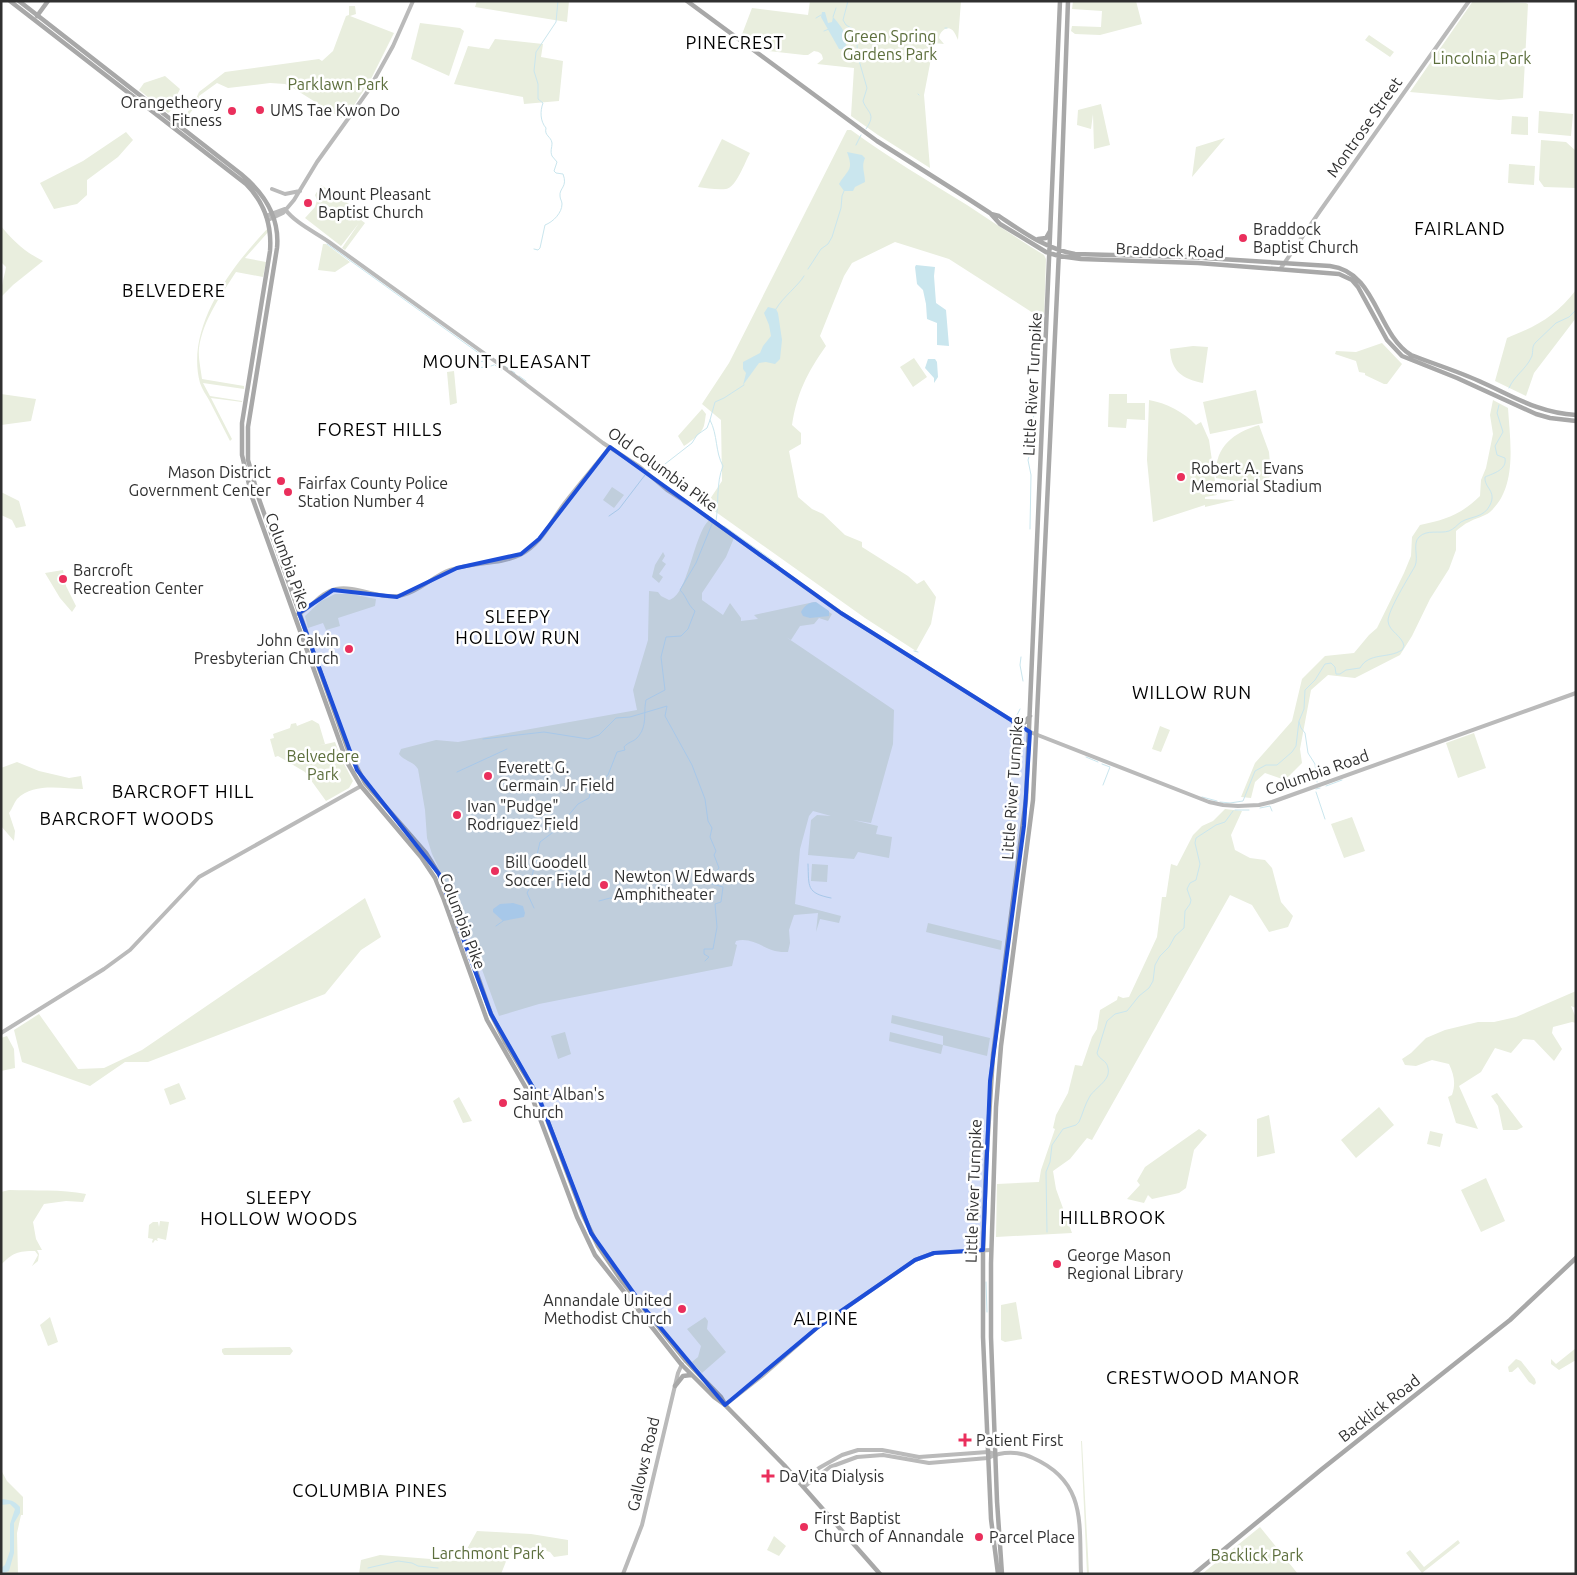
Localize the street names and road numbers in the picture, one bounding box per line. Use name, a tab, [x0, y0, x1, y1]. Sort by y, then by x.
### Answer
street label: Montrose Street	[1323, 73, 1406, 181]
street label: Braddock Road	[1115, 239, 1225, 261]
street label: Little River Turnpike	[1019, 312, 1045, 456]
street label: Old Columbia Pike	[605, 423, 721, 515]
street label: Columbia Pike	[262, 510, 314, 612]
street label: Little River Turnpike	[998, 715, 1026, 861]
street label: Columbia Road	[1263, 746, 1371, 798]
street label: Columbia Pike	[436, 870, 490, 972]
street label: Little River Turnpike	[961, 1119, 985, 1263]
street label: Backlick Road	[1335, 1371, 1423, 1445]
street label: Gallows Road	[623, 1415, 663, 1513]

